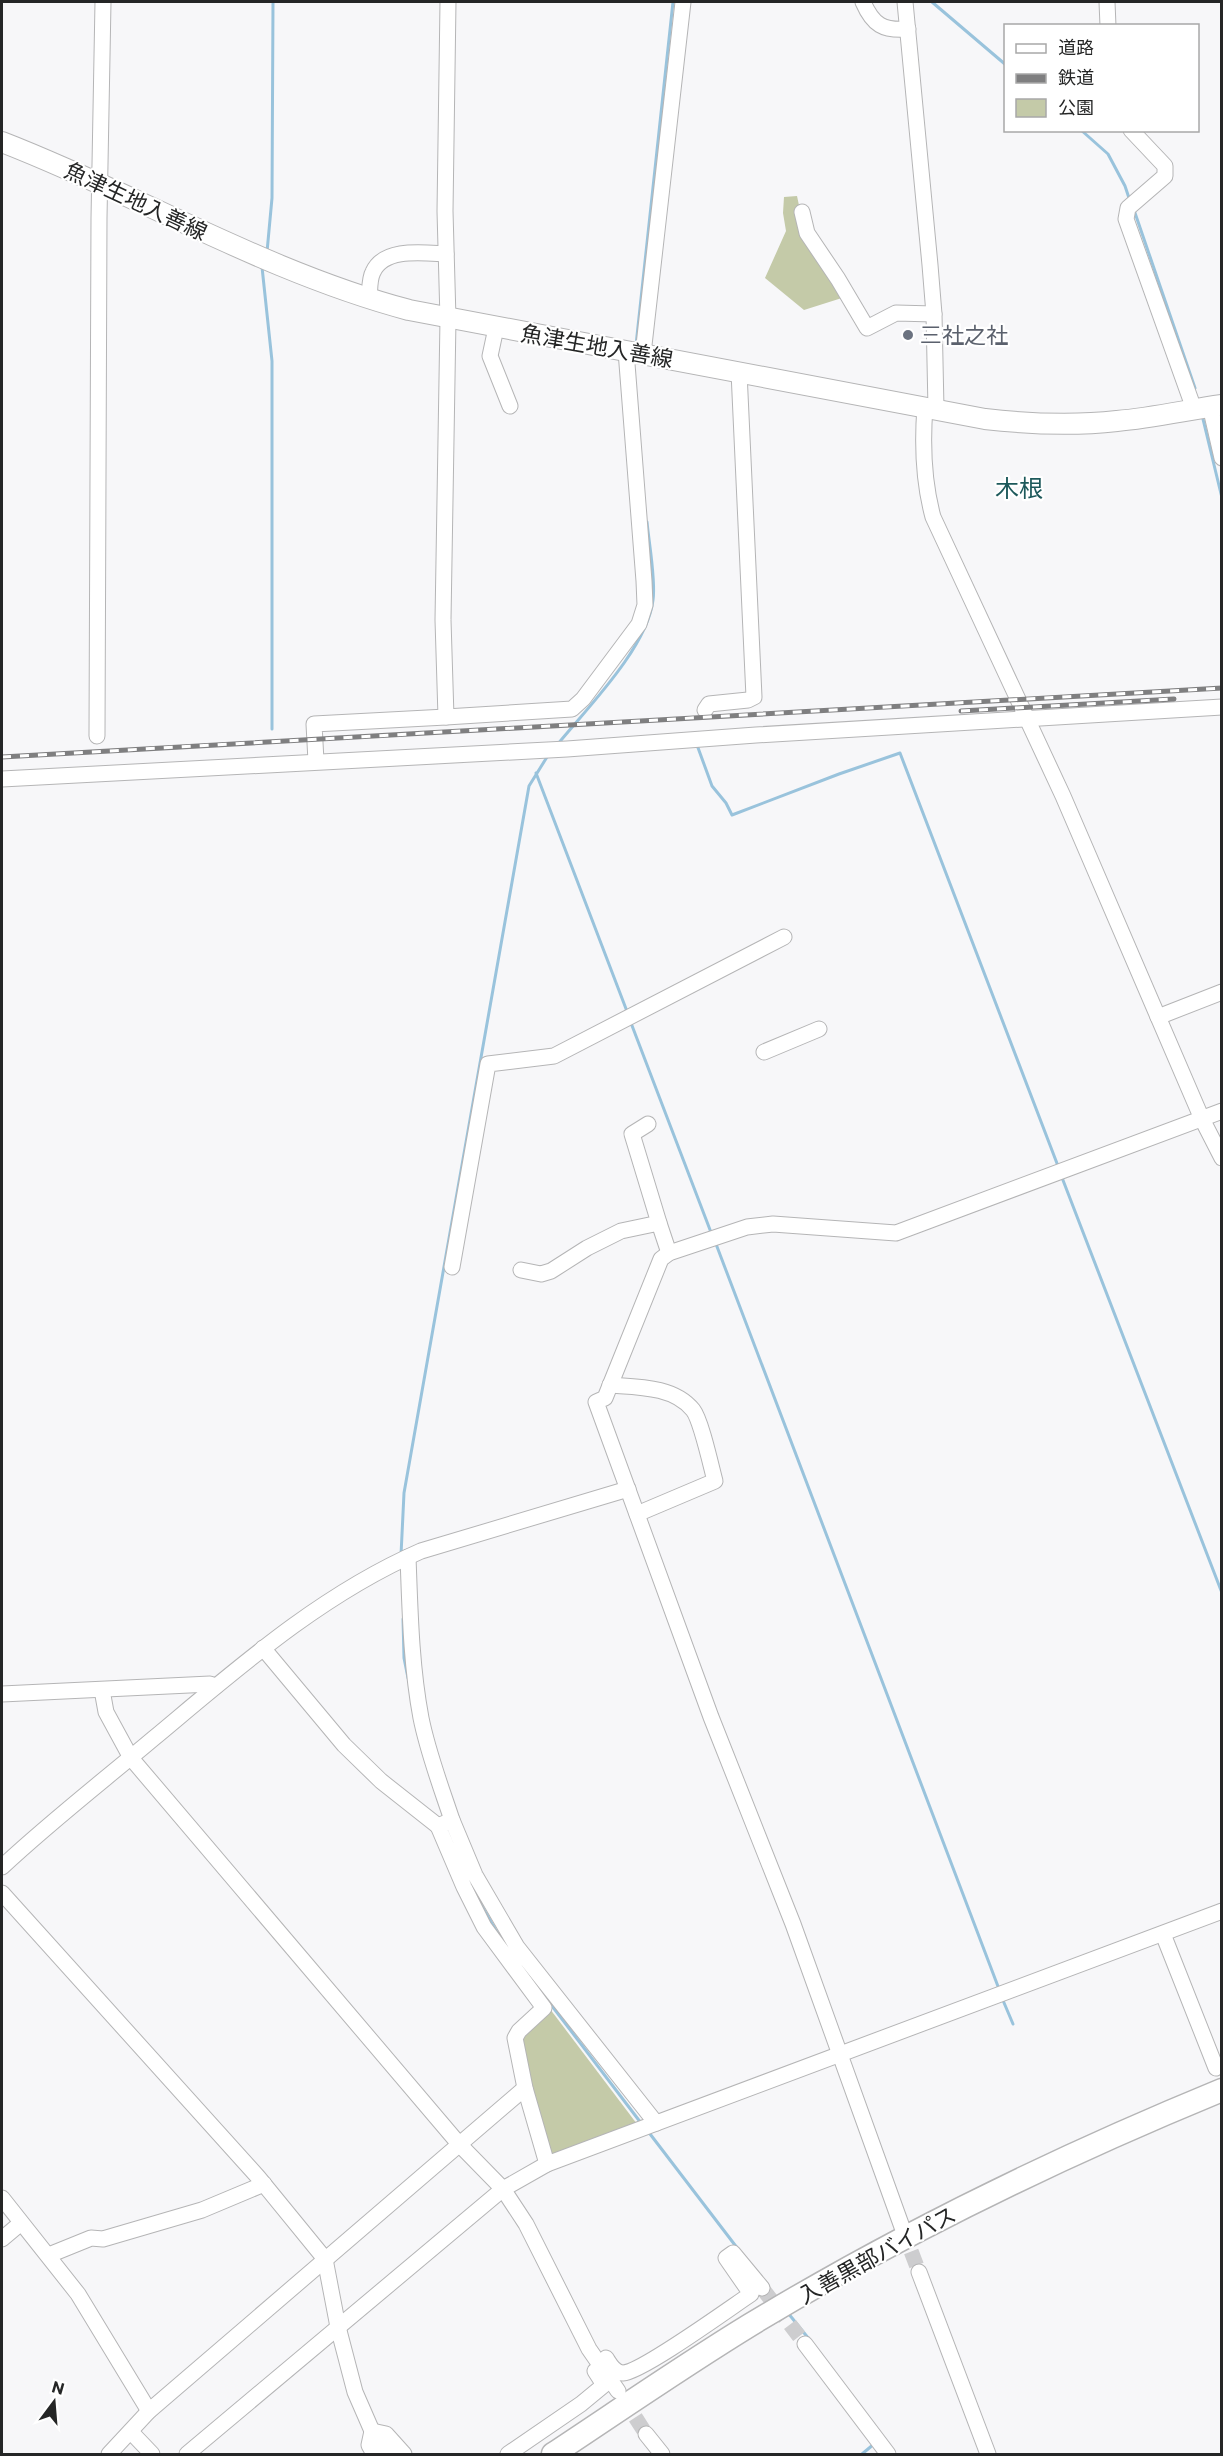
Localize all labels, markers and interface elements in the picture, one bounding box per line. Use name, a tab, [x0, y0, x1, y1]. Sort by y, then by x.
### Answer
legend	[1004, 24, 1199, 132]
text: 道路	[1058, 36, 1094, 58]
text: 鉄道	[1058, 66, 1094, 88]
text: 公園	[1058, 96, 1094, 118]
street label: 魚津生地入善線	[61, 156, 212, 245]
street label: 魚津生地入善線	[519, 319, 675, 372]
place label: 三社之社	[920, 321, 1008, 348]
marker: 三社之社	[901, 328, 915, 342]
district label: 木根	[995, 473, 1043, 502]
street label: 入善黒部バイパス	[793, 2200, 960, 2309]
north arrow	[24, 2372, 84, 2432]
text: N	[50, 2376, 67, 2398]

